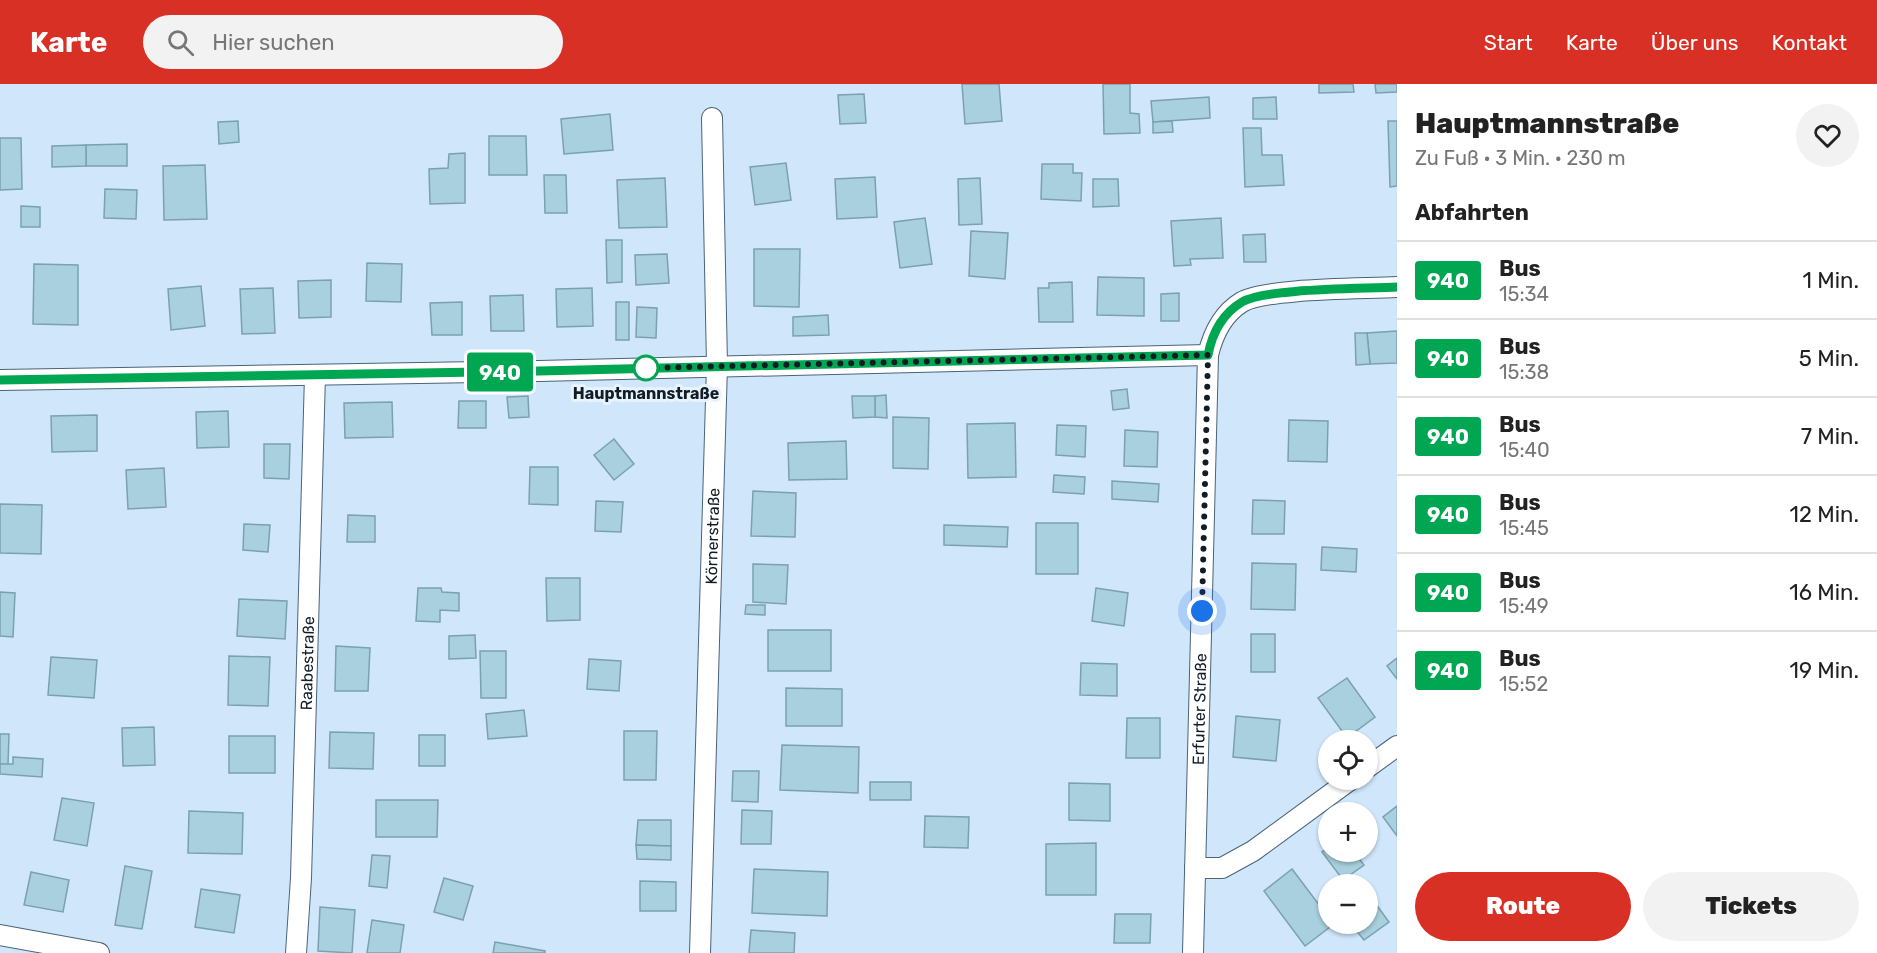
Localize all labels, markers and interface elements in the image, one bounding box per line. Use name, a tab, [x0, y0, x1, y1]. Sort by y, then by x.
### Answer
search box	[143, 15, 563, 69]
text: Karte	[30, 26, 107, 59]
icon: search	[164, 26, 197, 59]
text: Hier suchen	[212, 29, 335, 56]
text: Start	[1484, 30, 1533, 55]
text: Karte	[1566, 30, 1618, 55]
text: Über uns	[1651, 30, 1739, 55]
text: Kontakt	[1772, 30, 1847, 55]
button: heart	[1796, 104, 1859, 167]
text: Hauptmannstraße	[1415, 107, 1679, 140]
text: Zu Fuß · 3 Min. · 230 m	[1415, 146, 1626, 170]
text: Abfahrten	[1415, 199, 1529, 226]
text: Bus	[1499, 255, 1541, 282]
text: 1 Min.	[1803, 267, 1859, 294]
text: 940	[1427, 268, 1469, 293]
text: 15:34	[1499, 282, 1549, 306]
text: Bus	[1499, 333, 1541, 360]
text: 5 Min.	[1799, 345, 1859, 372]
text: 940	[1427, 346, 1469, 371]
line badge: 940	[466, 352, 534, 392]
marker: Hauptmannstraße	[633, 355, 659, 381]
text: 940	[479, 360, 521, 385]
text: 15:38	[1499, 360, 1549, 384]
place label: Hauptmannstraße	[573, 384, 719, 403]
text: Bus	[1499, 411, 1541, 438]
text: 7 Min.	[1801, 423, 1859, 450]
text: 940	[1427, 424, 1469, 449]
text: 15:40	[1499, 438, 1550, 462]
street label: Körnerstraße	[702, 487, 723, 585]
text: Bus	[1499, 489, 1541, 516]
text: 12 Min.	[1790, 501, 1859, 528]
text: 940	[1427, 502, 1469, 527]
text: 15:45	[1499, 516, 1549, 540]
text: Bus	[1499, 567, 1541, 594]
text: 16 Min.	[1789, 579, 1859, 606]
text: 940	[1427, 580, 1469, 605]
text: 15:49	[1499, 594, 1549, 618]
your location	[1187, 596, 1217, 626]
street label: Raabestraße	[297, 616, 318, 711]
text: Bus	[1499, 645, 1541, 672]
street label: Erfurter Straße	[1189, 653, 1211, 765]
text: 19 Min.	[1789, 657, 1859, 684]
text: 940	[1427, 658, 1469, 683]
text: 15:52	[1499, 672, 1548, 696]
map controls	[1318, 730, 1378, 934]
button: locate	[1318, 730, 1378, 790]
button: +	[1318, 802, 1378, 862]
button: Route	[1415, 872, 1631, 941]
button: Tickets	[1643, 872, 1859, 941]
button: −	[1318, 874, 1378, 934]

